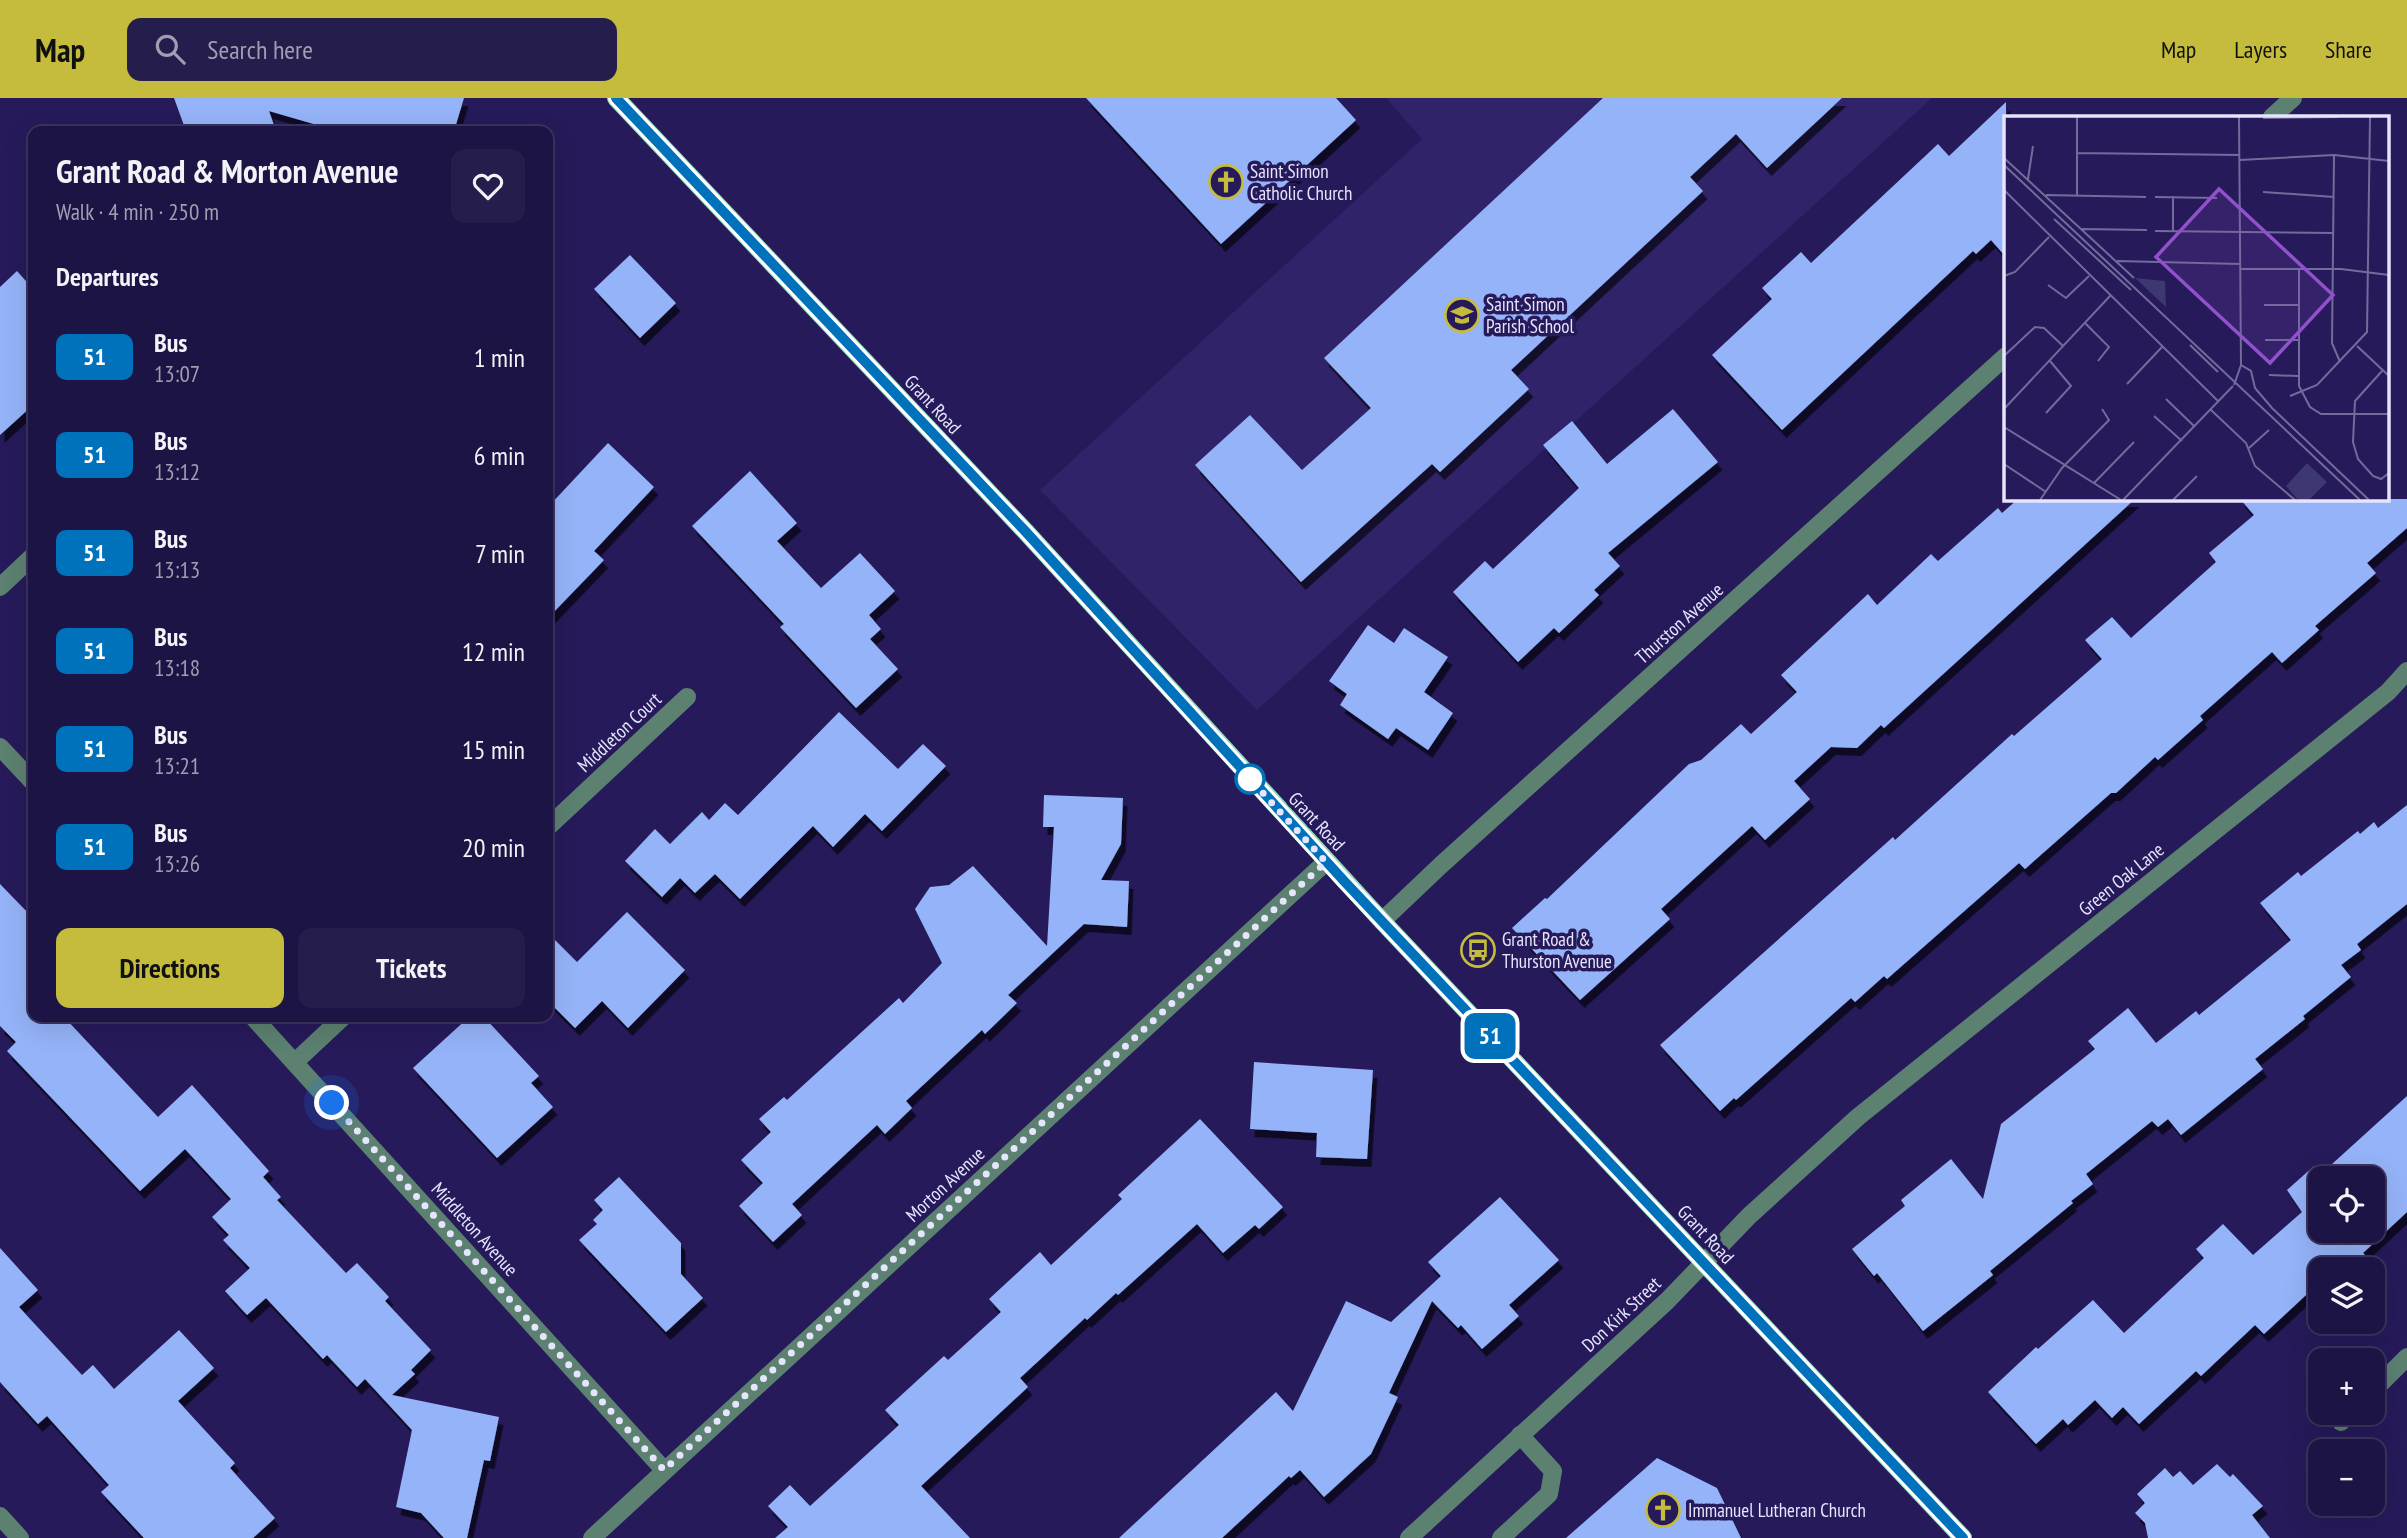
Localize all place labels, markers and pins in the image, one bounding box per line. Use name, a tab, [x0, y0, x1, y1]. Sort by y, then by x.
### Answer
place label: Saint Simon Catholic Church	[1250, 159, 1352, 205]
church icon: Saint Simon Catholic Church	[1207, 163, 1245, 201]
place label: Saint Simon Parish School	[1486, 292, 1574, 338]
school or university icon: Saint Simon Parish School	[1443, 296, 1481, 334]
unlabelled marker	[1235, 764, 1265, 794]
place label: Grant Road & Thurston Avenue	[1502, 927, 1612, 973]
bus stop icon: Grant Road & Thurston Avenue	[1459, 931, 1497, 969]
church icon: Immanuel Lutheran Church	[1644, 1491, 1682, 1529]
place label: Immanuel Lutheran Church	[1688, 1498, 1866, 1522]

